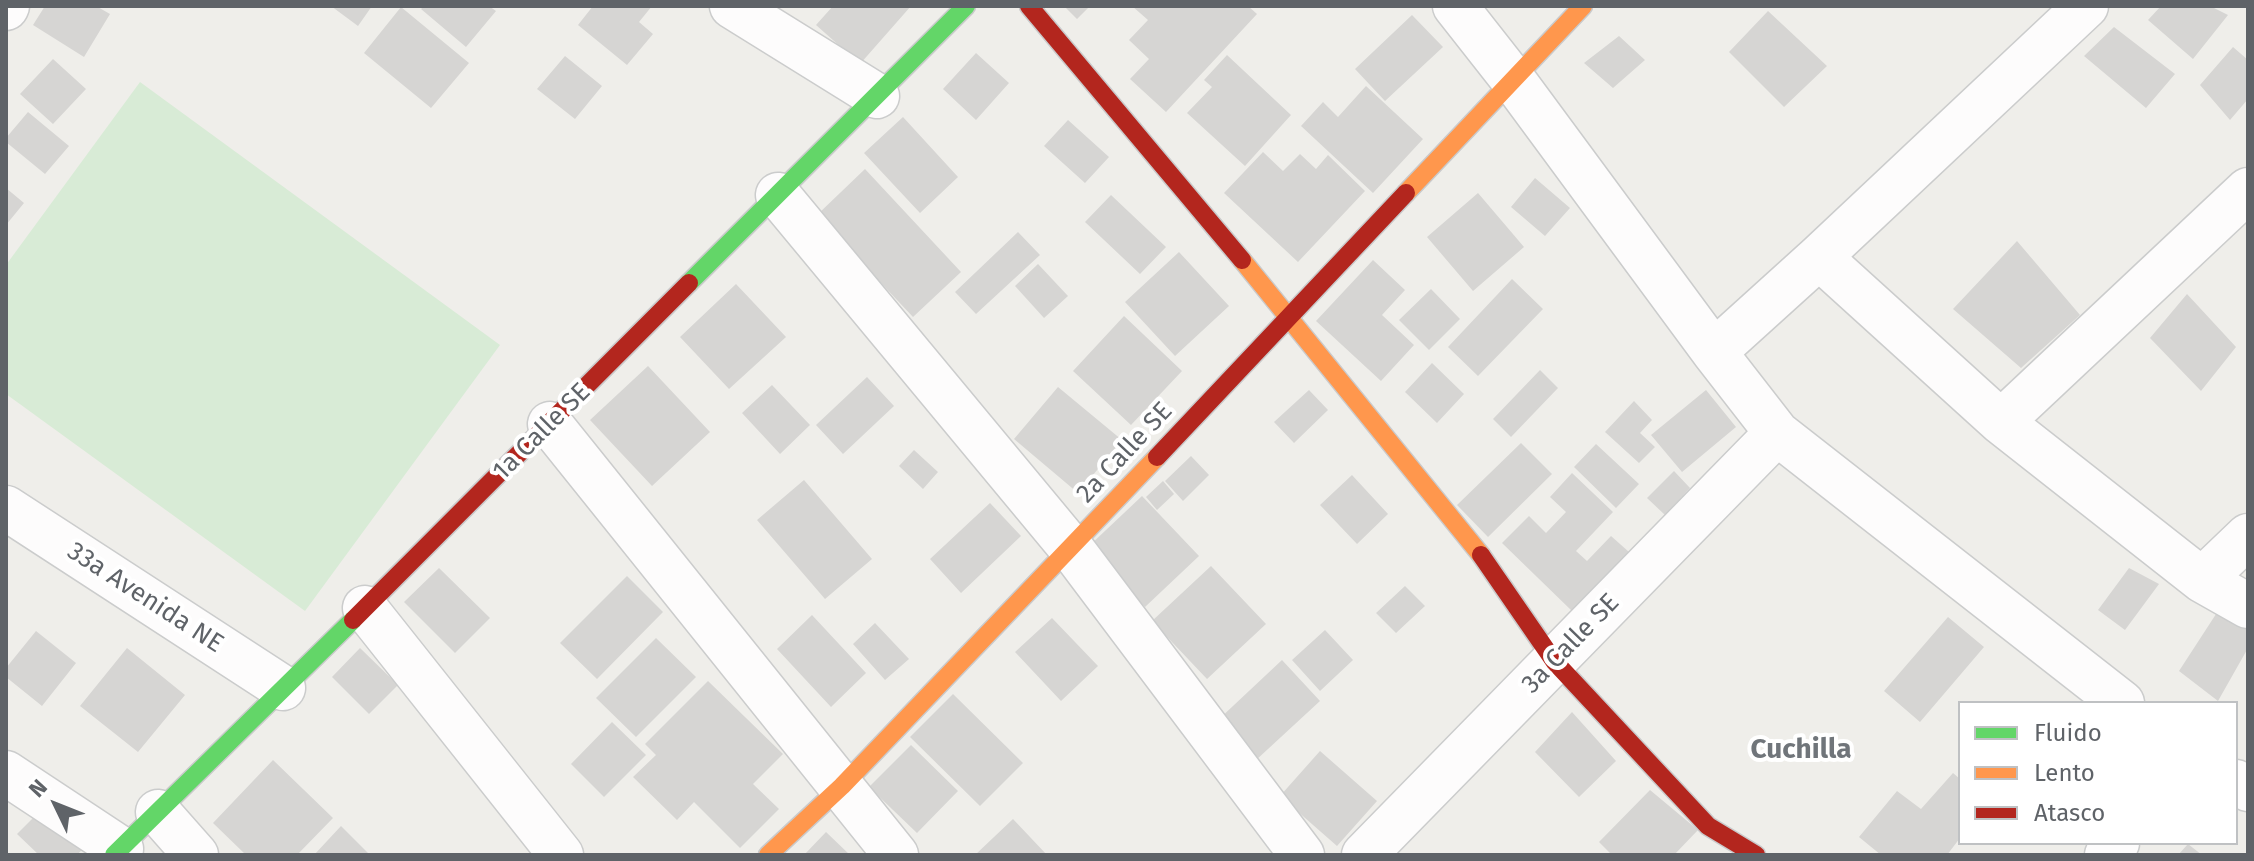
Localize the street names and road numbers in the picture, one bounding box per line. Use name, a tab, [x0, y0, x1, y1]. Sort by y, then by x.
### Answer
street label: 1a Calle SE	[487, 377, 597, 487]
street label: 2a Calle SE	[1071, 396, 1179, 510]
street label: 33a Avenida NE	[61, 536, 229, 660]
street label: 3a Calle SE	[1516, 588, 1626, 700]

